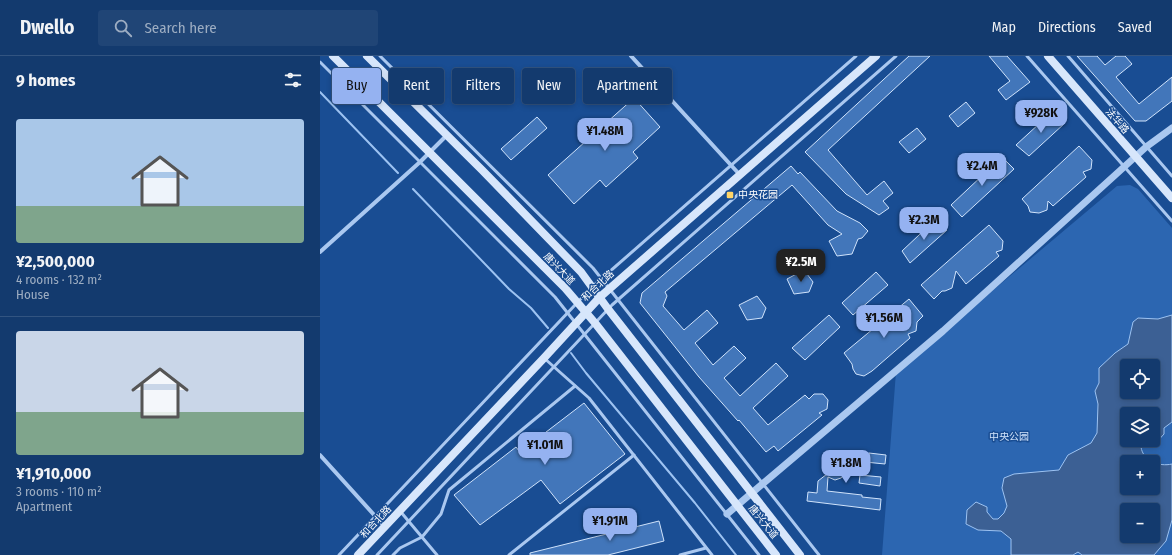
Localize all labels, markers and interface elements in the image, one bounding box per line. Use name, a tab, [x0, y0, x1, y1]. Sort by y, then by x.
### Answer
search box	[98, 10, 378, 46]
text: Dwello	[20, 16, 74, 39]
icon: search	[112, 17, 134, 39]
text: Search here	[144, 19, 217, 37]
text: Map	[992, 19, 1016, 36]
text: Directions	[1038, 19, 1096, 36]
text: Saved	[1118, 19, 1152, 36]
chip: Buy	[332, 68, 381, 104]
chip: Rent	[389, 68, 444, 104]
chip: Filters	[452, 68, 514, 104]
chip: New	[522, 68, 575, 104]
chip: Apartment	[583, 68, 672, 104]
icon: filters	[282, 69, 304, 91]
text: 9 homes	[16, 70, 75, 91]
pin: ¥928K	[1013, 100, 1069, 134]
text: ¥928K	[1024, 105, 1058, 120]
street label: 法华路	[1103, 106, 1131, 136]
pin: ¥1.48M	[572, 118, 638, 152]
text: ¥1.48M	[586, 123, 624, 138]
icon: home	[124, 145, 196, 217]
pin: ¥2.4M	[954, 153, 1010, 187]
text: ¥2.4M	[966, 158, 998, 173]
place label: 中央花园	[738, 189, 778, 201]
marker: 中央花园	[725, 190, 735, 200]
pin: ¥2.3M	[896, 207, 952, 241]
text: ¥2.3M	[908, 212, 940, 227]
pin: ¥2.5M	[773, 249, 829, 283]
street label: 唐兴大道	[541, 250, 577, 288]
text: ¥2,500,000	[16, 251, 95, 272]
text: ¥2.5M	[785, 254, 817, 269]
street label: 和合北路	[579, 268, 617, 304]
text: 4 rooms · 132 m²	[16, 272, 102, 287]
text: House	[16, 287, 50, 302]
pin: ¥1.56M	[851, 305, 917, 339]
text: ¥1.56M	[865, 310, 903, 325]
icon: home	[124, 357, 196, 429]
map controls	[1120, 359, 1160, 543]
button: locate	[1120, 359, 1160, 399]
button: layers	[1120, 407, 1160, 447]
park label: 中央公园	[989, 431, 1029, 443]
pin: ¥1.01M	[512, 432, 578, 466]
text: ¥1.01M	[527, 437, 563, 452]
pin: ¥1.8M	[818, 450, 874, 484]
text: ¥1.8M	[830, 455, 862, 470]
button: +	[1120, 455, 1160, 495]
text: ¥1,910,000	[16, 463, 91, 484]
text: 3 rooms · 110 m²	[16, 484, 102, 499]
text: Apartment	[16, 499, 72, 514]
street label: 和合北路	[358, 503, 394, 541]
street label: 唐兴大道	[746, 503, 780, 541]
button: −	[1120, 503, 1160, 543]
pin: ¥1.91M	[577, 508, 643, 542]
text: ¥1.91M	[592, 513, 628, 528]

